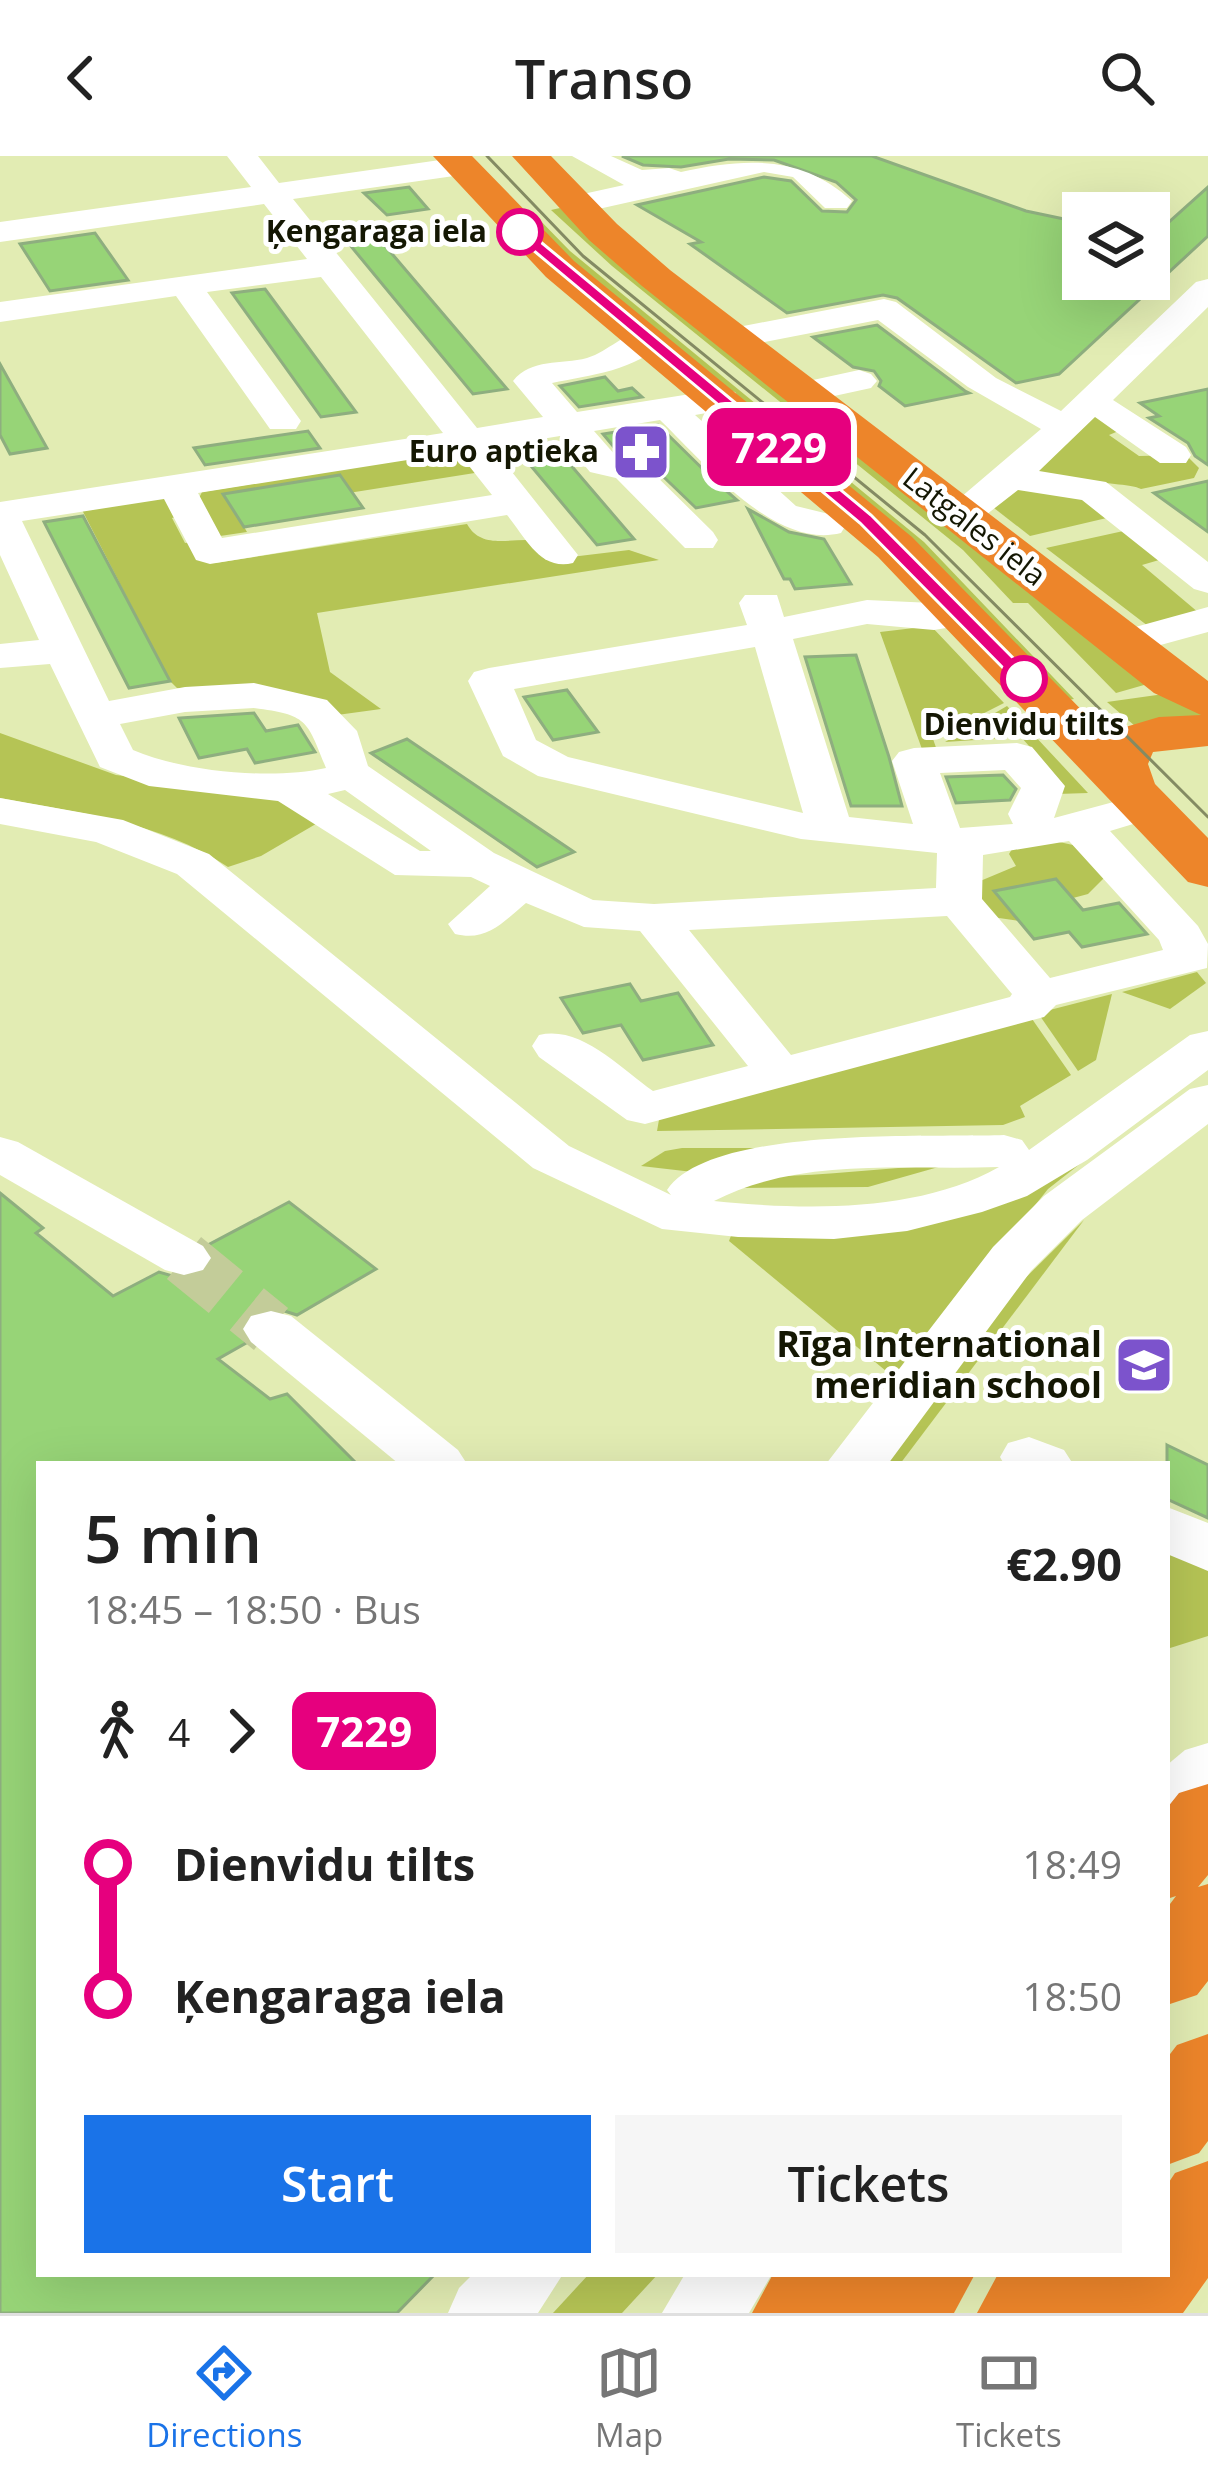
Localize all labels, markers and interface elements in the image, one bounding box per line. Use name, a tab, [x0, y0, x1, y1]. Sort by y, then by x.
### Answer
text: Transo	[515, 41, 693, 115]
icon: back	[48, 45, 114, 111]
icon: search	[1094, 45, 1160, 111]
map controls	[1062, 192, 1170, 300]
button: layers	[1062, 192, 1170, 300]
place label: Ķengaraga iela	[266, 210, 487, 251]
marker: Ķengaraga iela	[498, 210, 542, 254]
line badge: 7229	[695, 408, 863, 486]
text: 7229	[731, 418, 827, 475]
pharmacy icon: Euro aptieka	[610, 421, 672, 483]
place label: Euro aptieka	[409, 430, 599, 471]
street label: Latgales iela	[895, 457, 1055, 595]
marker: Dienvidu tilts	[1002, 657, 1046, 701]
place label: Dienvidu tilts	[924, 703, 1124, 744]
place label: Rīga International meridian school	[776, 1319, 1102, 1409]
school or university icon: Rīga International meridian school	[1113, 1334, 1175, 1396]
text: 5 min	[84, 1492, 262, 1582]
text: €2.90	[1006, 1533, 1122, 1594]
text: 18:45 – 18:50 · Bus	[84, 1582, 421, 1635]
icon: walk	[84, 1698, 150, 1764]
icon: forward	[208, 1698, 274, 1764]
text: 7229	[316, 1702, 412, 1759]
text: 4	[168, 1705, 190, 1758]
text: Dienvidu tilts	[174, 1833, 475, 1894]
text: 18:49	[1023, 1837, 1122, 1890]
text: Ķengaraga iela	[174, 1965, 506, 2026]
text: 18:50	[1023, 1969, 1122, 2022]
button: Start	[84, 2115, 591, 2253]
button: Tickets	[615, 2115, 1122, 2253]
tab: Directions	[146, 2340, 302, 2457]
tab: Map	[595, 2340, 663, 2457]
tab: Tickets	[956, 2340, 1062, 2457]

